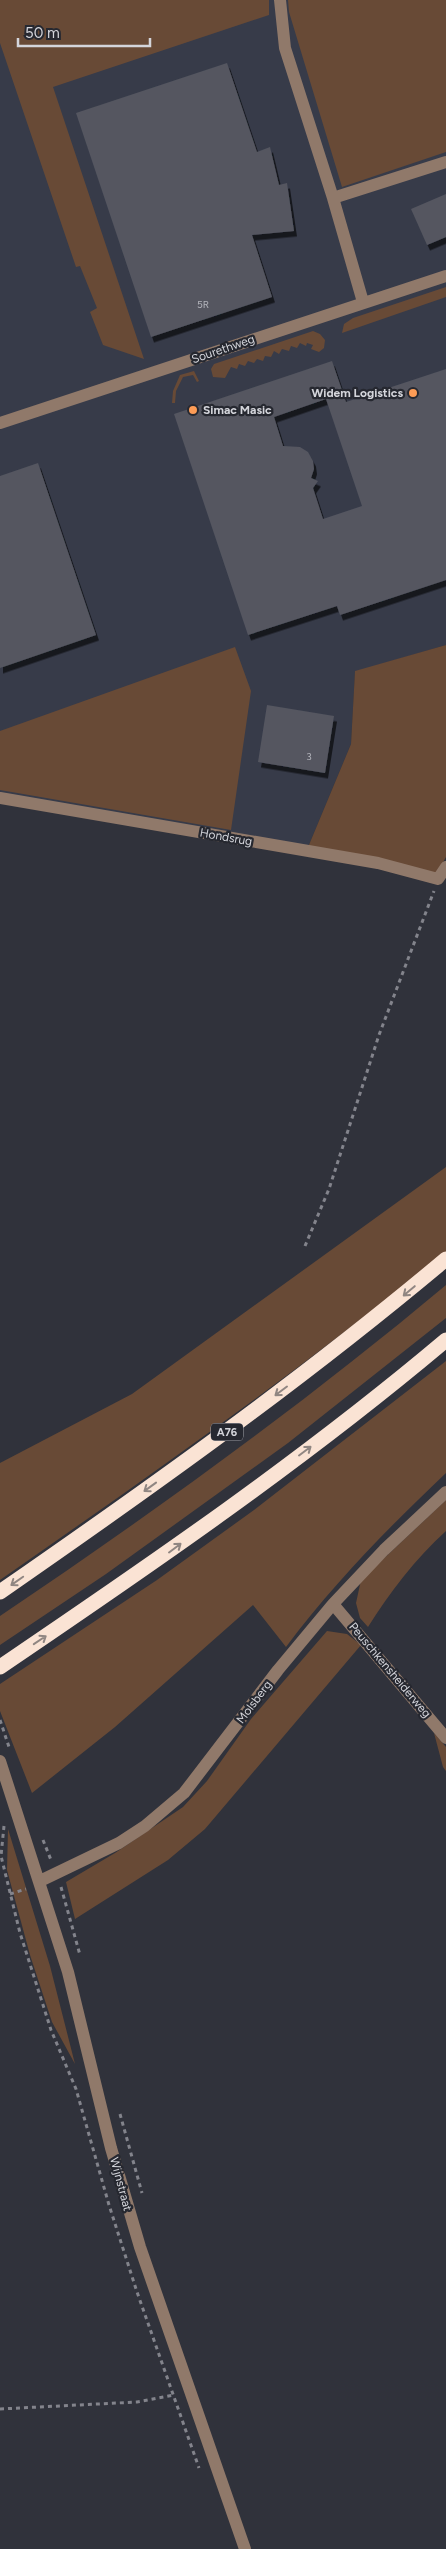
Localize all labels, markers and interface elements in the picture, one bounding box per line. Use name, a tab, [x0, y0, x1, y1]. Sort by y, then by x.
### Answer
scale bar	[18, 15, 150, 47]
text: 50 m	[25, 24, 60, 42]
house number: 5R	[197, 298, 209, 311]
street label: Sourethweg	[190, 332, 256, 366]
place label: Widem Logistics	[311, 386, 403, 400]
marker: Widem Logistics	[407, 387, 419, 399]
place label: Simac Masic	[203, 403, 272, 417]
marker: Simac Masic	[187, 404, 199, 416]
house number: 3	[306, 750, 312, 763]
street label: Hondsrug	[199, 825, 253, 849]
one-way arrow	[402, 1285, 415, 1296]
one-way arrow	[275, 1386, 288, 1397]
road number: A76	[211, 1424, 243, 1440]
one-way arrow	[298, 1446, 312, 1456]
one-way arrow	[144, 1482, 157, 1493]
one-way arrow	[168, 1543, 182, 1553]
one-way arrow	[10, 1576, 24, 1586]
street label: Peuschkensheiderweg	[346, 1620, 434, 1720]
one-way arrow	[33, 1635, 47, 1645]
street label: Molsberg	[233, 1678, 275, 1726]
street label: Wijnstraat	[107, 2156, 135, 2213]

